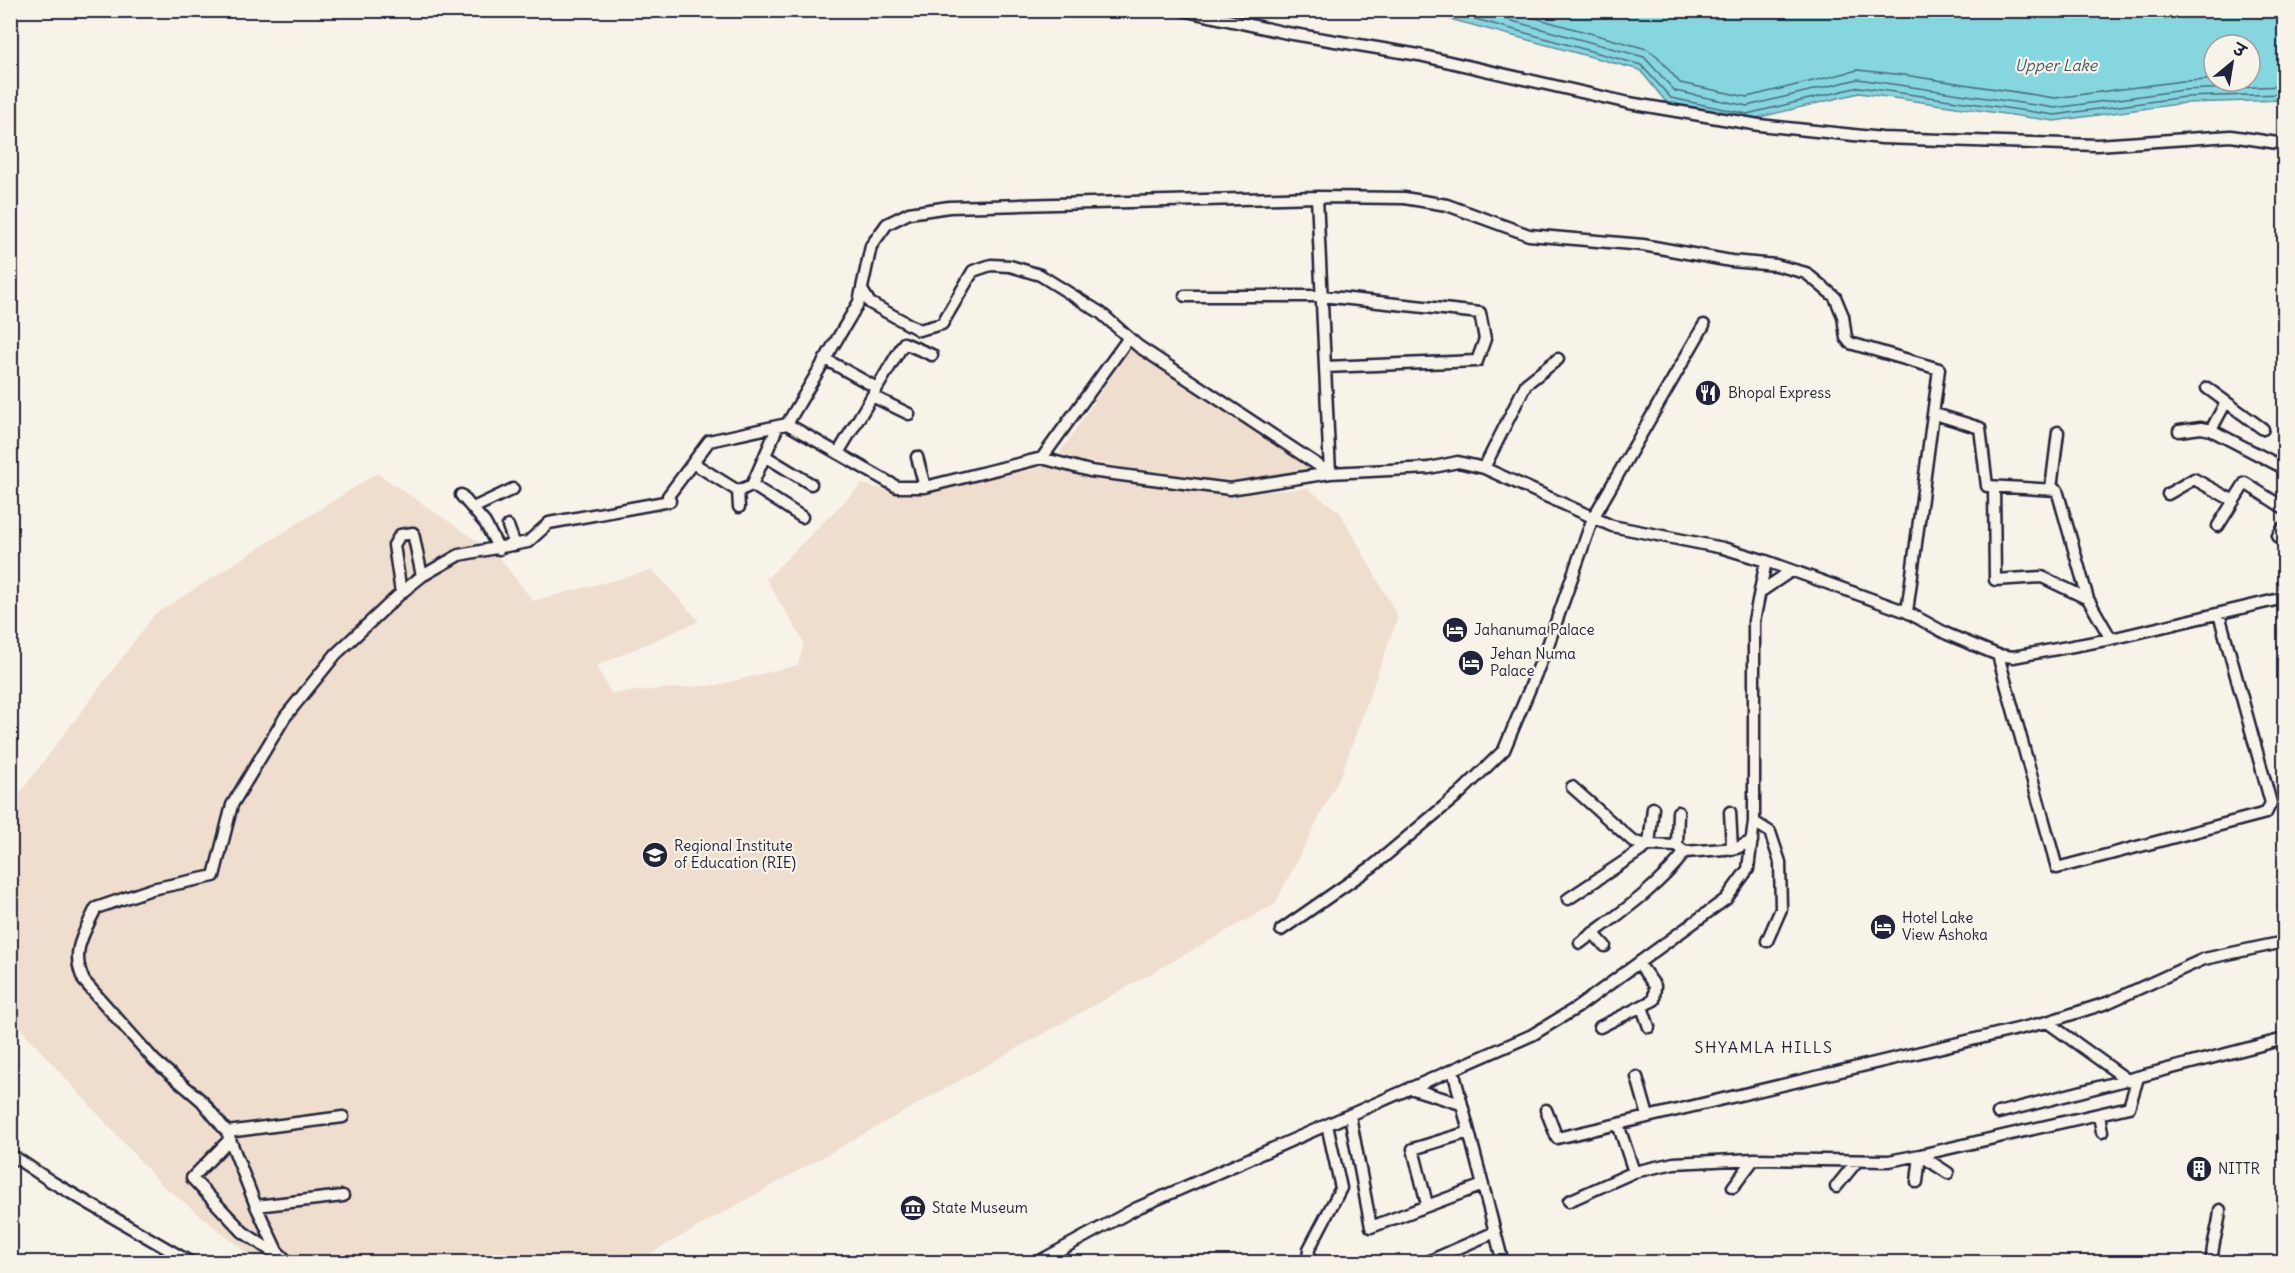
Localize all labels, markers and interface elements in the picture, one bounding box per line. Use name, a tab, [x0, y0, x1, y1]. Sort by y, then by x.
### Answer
north arrow	[2202, 33, 2262, 93]
text: उ	[2228, 38, 2250, 62]
water label: Upper Lake	[2015, 55, 2099, 75]
restaurant icon: Bhopal Express	[1693, 378, 1723, 408]
place label: Bhopal Express	[1728, 383, 1831, 402]
hotel icon: Jahanuma Palace	[1440, 615, 1470, 645]
place label: Jahanuma Palace	[1474, 620, 1595, 639]
place label: Jehan Numa Palace	[1490, 644, 1576, 680]
hotel icon: Jehan Numa Palace	[1456, 648, 1486, 678]
place label: Regional Institute of Education (RIE)	[674, 836, 796, 872]
school or university icon: Regional Institute of Education (RIE)	[640, 840, 670, 870]
place label: Hotel Lake View Ashoka	[1902, 908, 1988, 944]
hotel icon: Hotel Lake View Ashoka	[1868, 912, 1898, 942]
district label: SHYAMLA HILLS	[1695, 1037, 1833, 1057]
building icon: NITTR	[2184, 1154, 2214, 1184]
place label: NITTR	[2218, 1159, 2261, 1178]
museum icon: State Museum	[898, 1193, 928, 1223]
place label: State Museum	[932, 1198, 1028, 1217]

